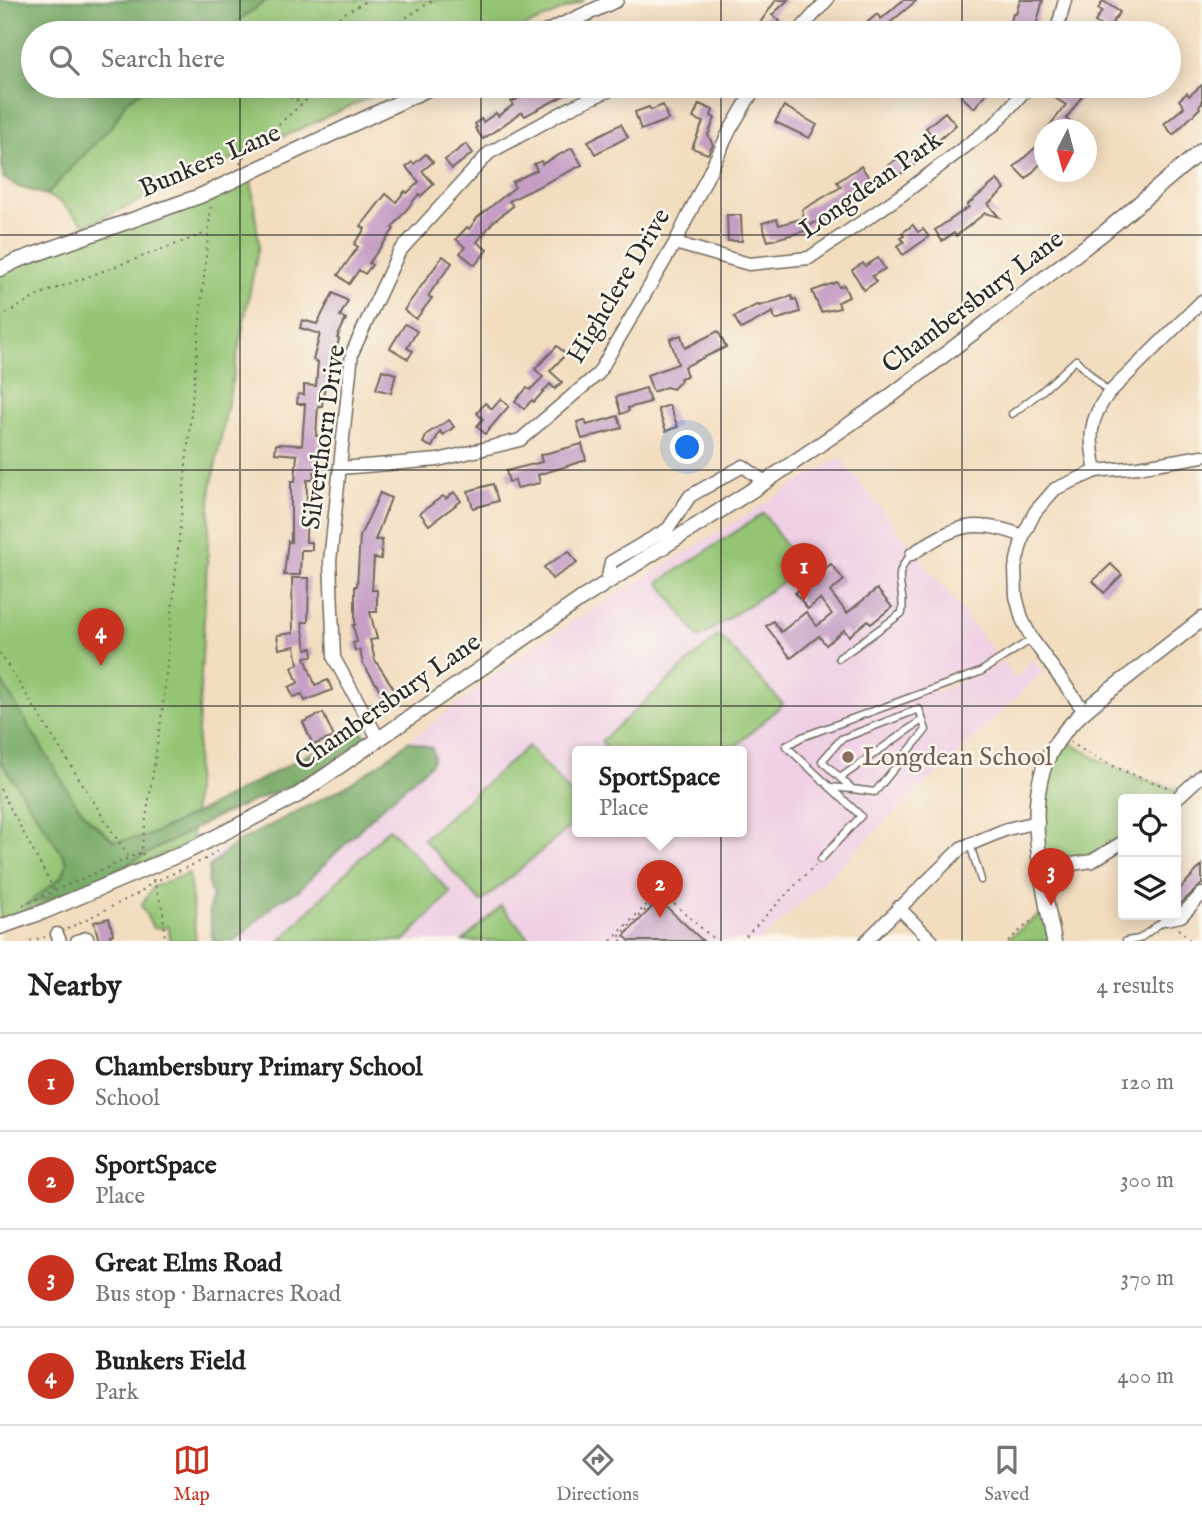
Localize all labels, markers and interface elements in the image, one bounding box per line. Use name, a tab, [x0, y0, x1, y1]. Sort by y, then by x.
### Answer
search box	[21, 21, 1181, 98]
icon: search	[45, 41, 83, 79]
text: Search here	[101, 43, 225, 76]
street label: Bunkers Lane	[134, 116, 286, 206]
north arrow	[1034, 119, 1097, 182]
street label: Longdean Park	[793, 123, 950, 246]
street label: Highclere Drive	[560, 202, 678, 370]
street label: Chambersbury Lane	[876, 223, 1070, 381]
street label: Silverthorn Drive	[295, 342, 353, 531]
your location	[670, 430, 704, 464]
pin: 1	[781, 543, 827, 601]
pin: 4	[78, 608, 124, 666]
street label: Chambersbury Lane	[289, 626, 487, 778]
place label: Longdean School	[862, 741, 1053, 774]
popup	[572, 746, 747, 837]
marker: Longdean School	[840, 749, 856, 765]
text: SportSpace	[599, 761, 720, 794]
text: Place	[599, 794, 649, 823]
map controls	[1118, 794, 1181, 920]
button: locate	[1118, 794, 1181, 857]
pin: 3	[1028, 848, 1074, 906]
button: layers	[1118, 857, 1181, 920]
pin: 2	[637, 860, 683, 918]
text: Nearby	[28, 968, 121, 1006]
text: 4 results	[1096, 972, 1174, 1001]
text: Chambersbury Primary School	[95, 1051, 423, 1084]
text: 1	[47, 1068, 55, 1097]
text: 120 m	[1121, 1068, 1174, 1097]
text: School	[95, 1084, 160, 1113]
text: SportSpace	[95, 1149, 217, 1182]
text: 2	[46, 1166, 56, 1195]
text: 300 m	[1120, 1166, 1174, 1195]
text: Place	[95, 1182, 145, 1211]
text: Great Elms Road	[95, 1247, 282, 1280]
text: 3	[47, 1264, 55, 1293]
text: 370 m	[1121, 1264, 1174, 1293]
text: Bus stop · Barnacres Road	[95, 1280, 341, 1309]
text: Bunkers Field	[95, 1345, 246, 1378]
text: 4	[45, 1362, 57, 1391]
text: 400 m	[1117, 1362, 1174, 1391]
text: Park	[95, 1378, 139, 1407]
tab: Map	[173, 1441, 211, 1507]
tab: Directions	[556, 1441, 639, 1507]
tab: Saved	[984, 1441, 1029, 1507]

